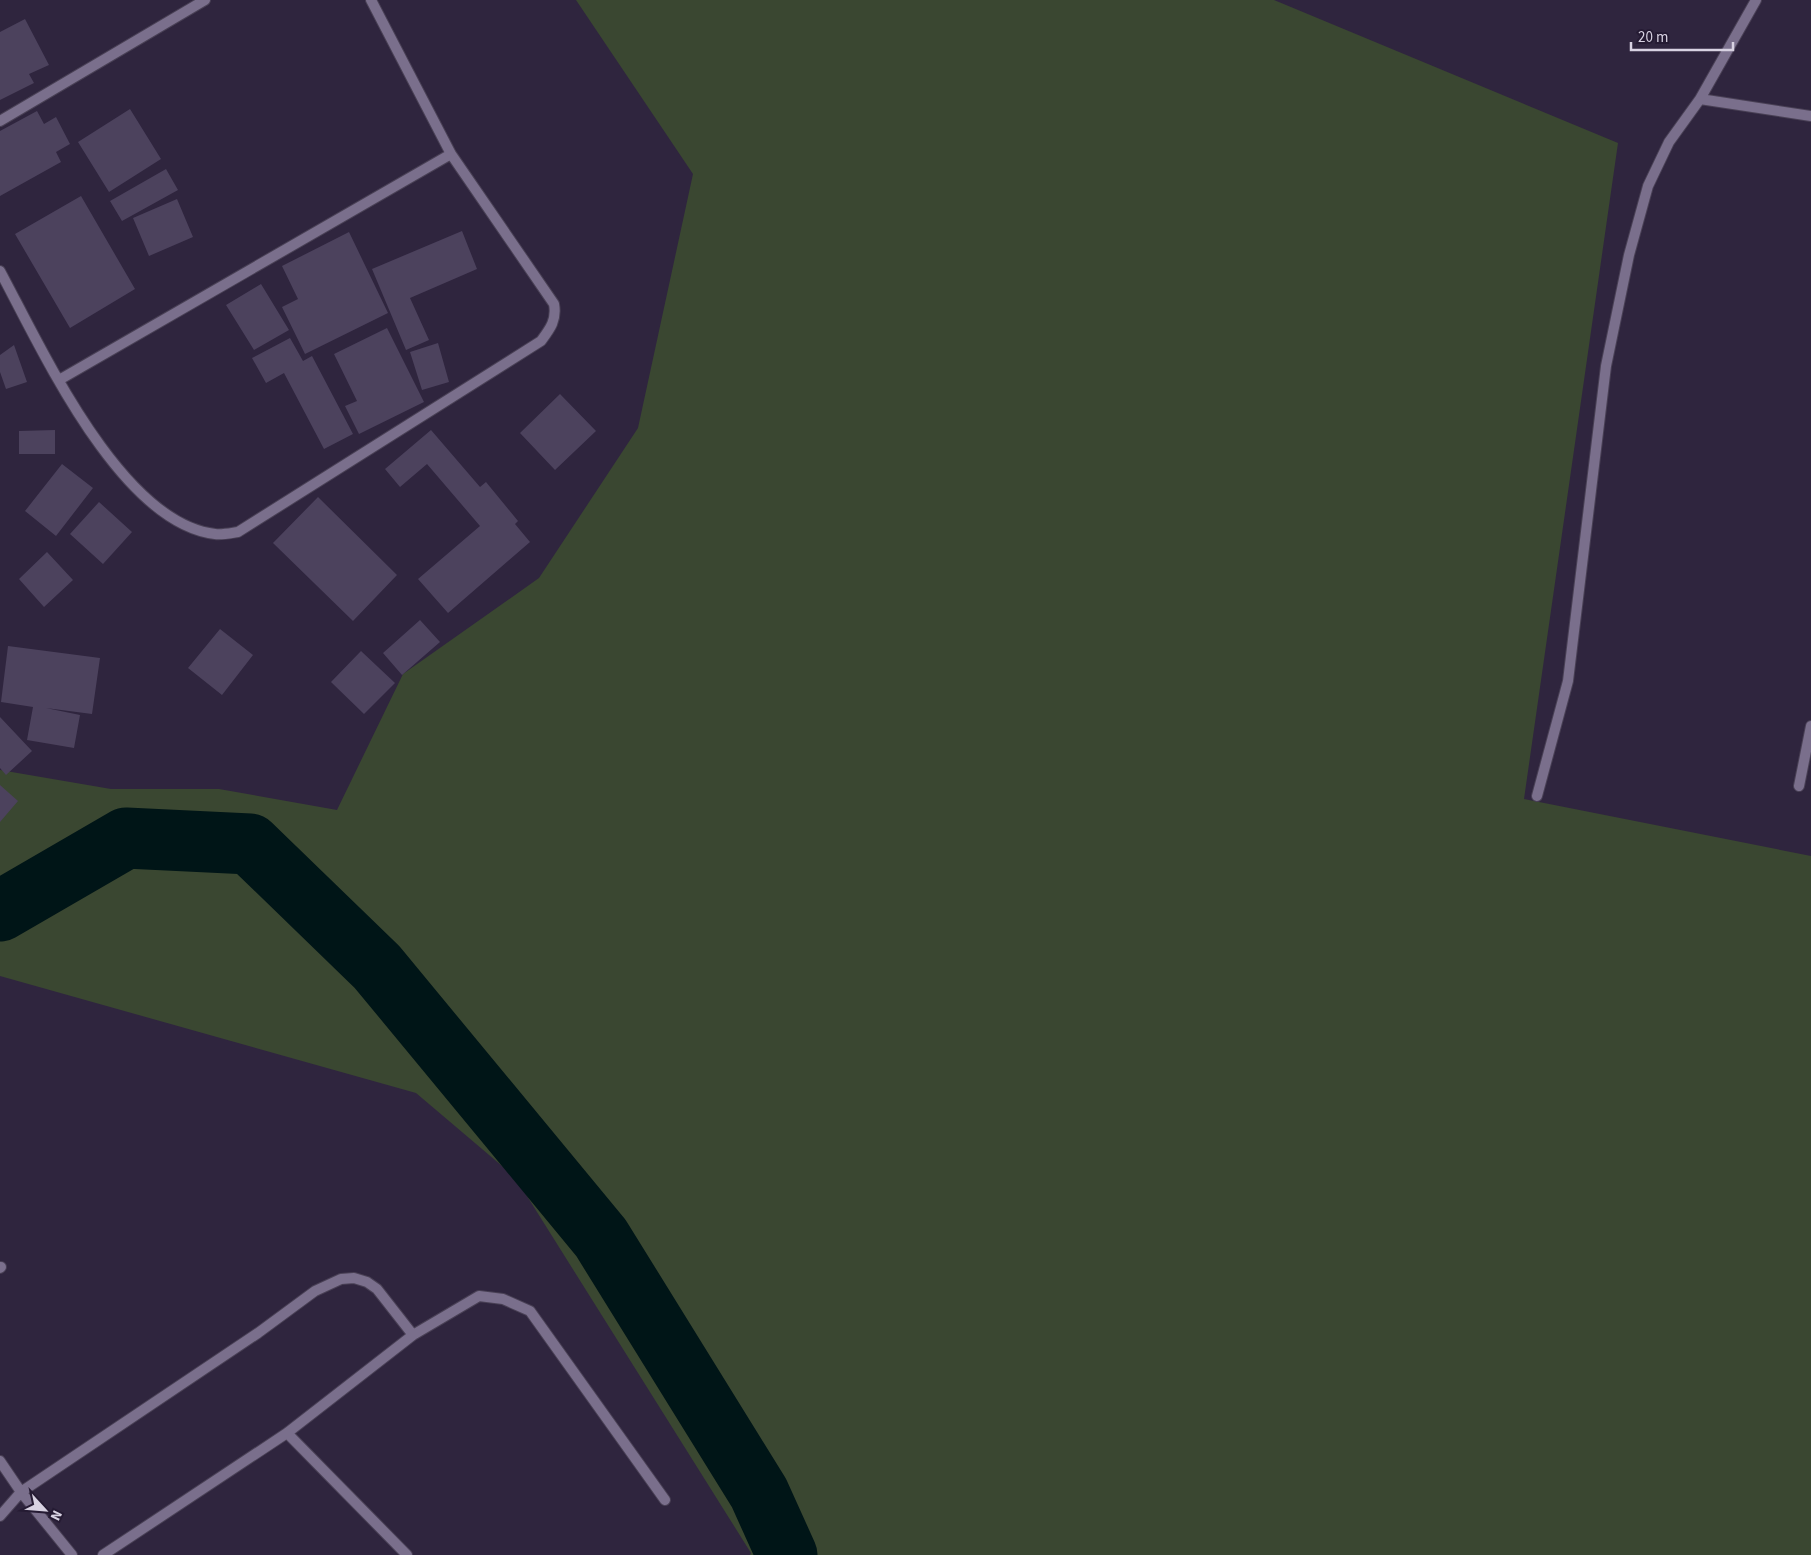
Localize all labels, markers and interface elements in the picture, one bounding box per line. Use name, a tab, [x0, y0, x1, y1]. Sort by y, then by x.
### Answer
scale bar	[1631, 20, 1734, 52]
text: 20 m	[1638, 27, 1668, 48]
north arrow	[20, 1485, 70, 1535]
text: N	[45, 1507, 67, 1524]

